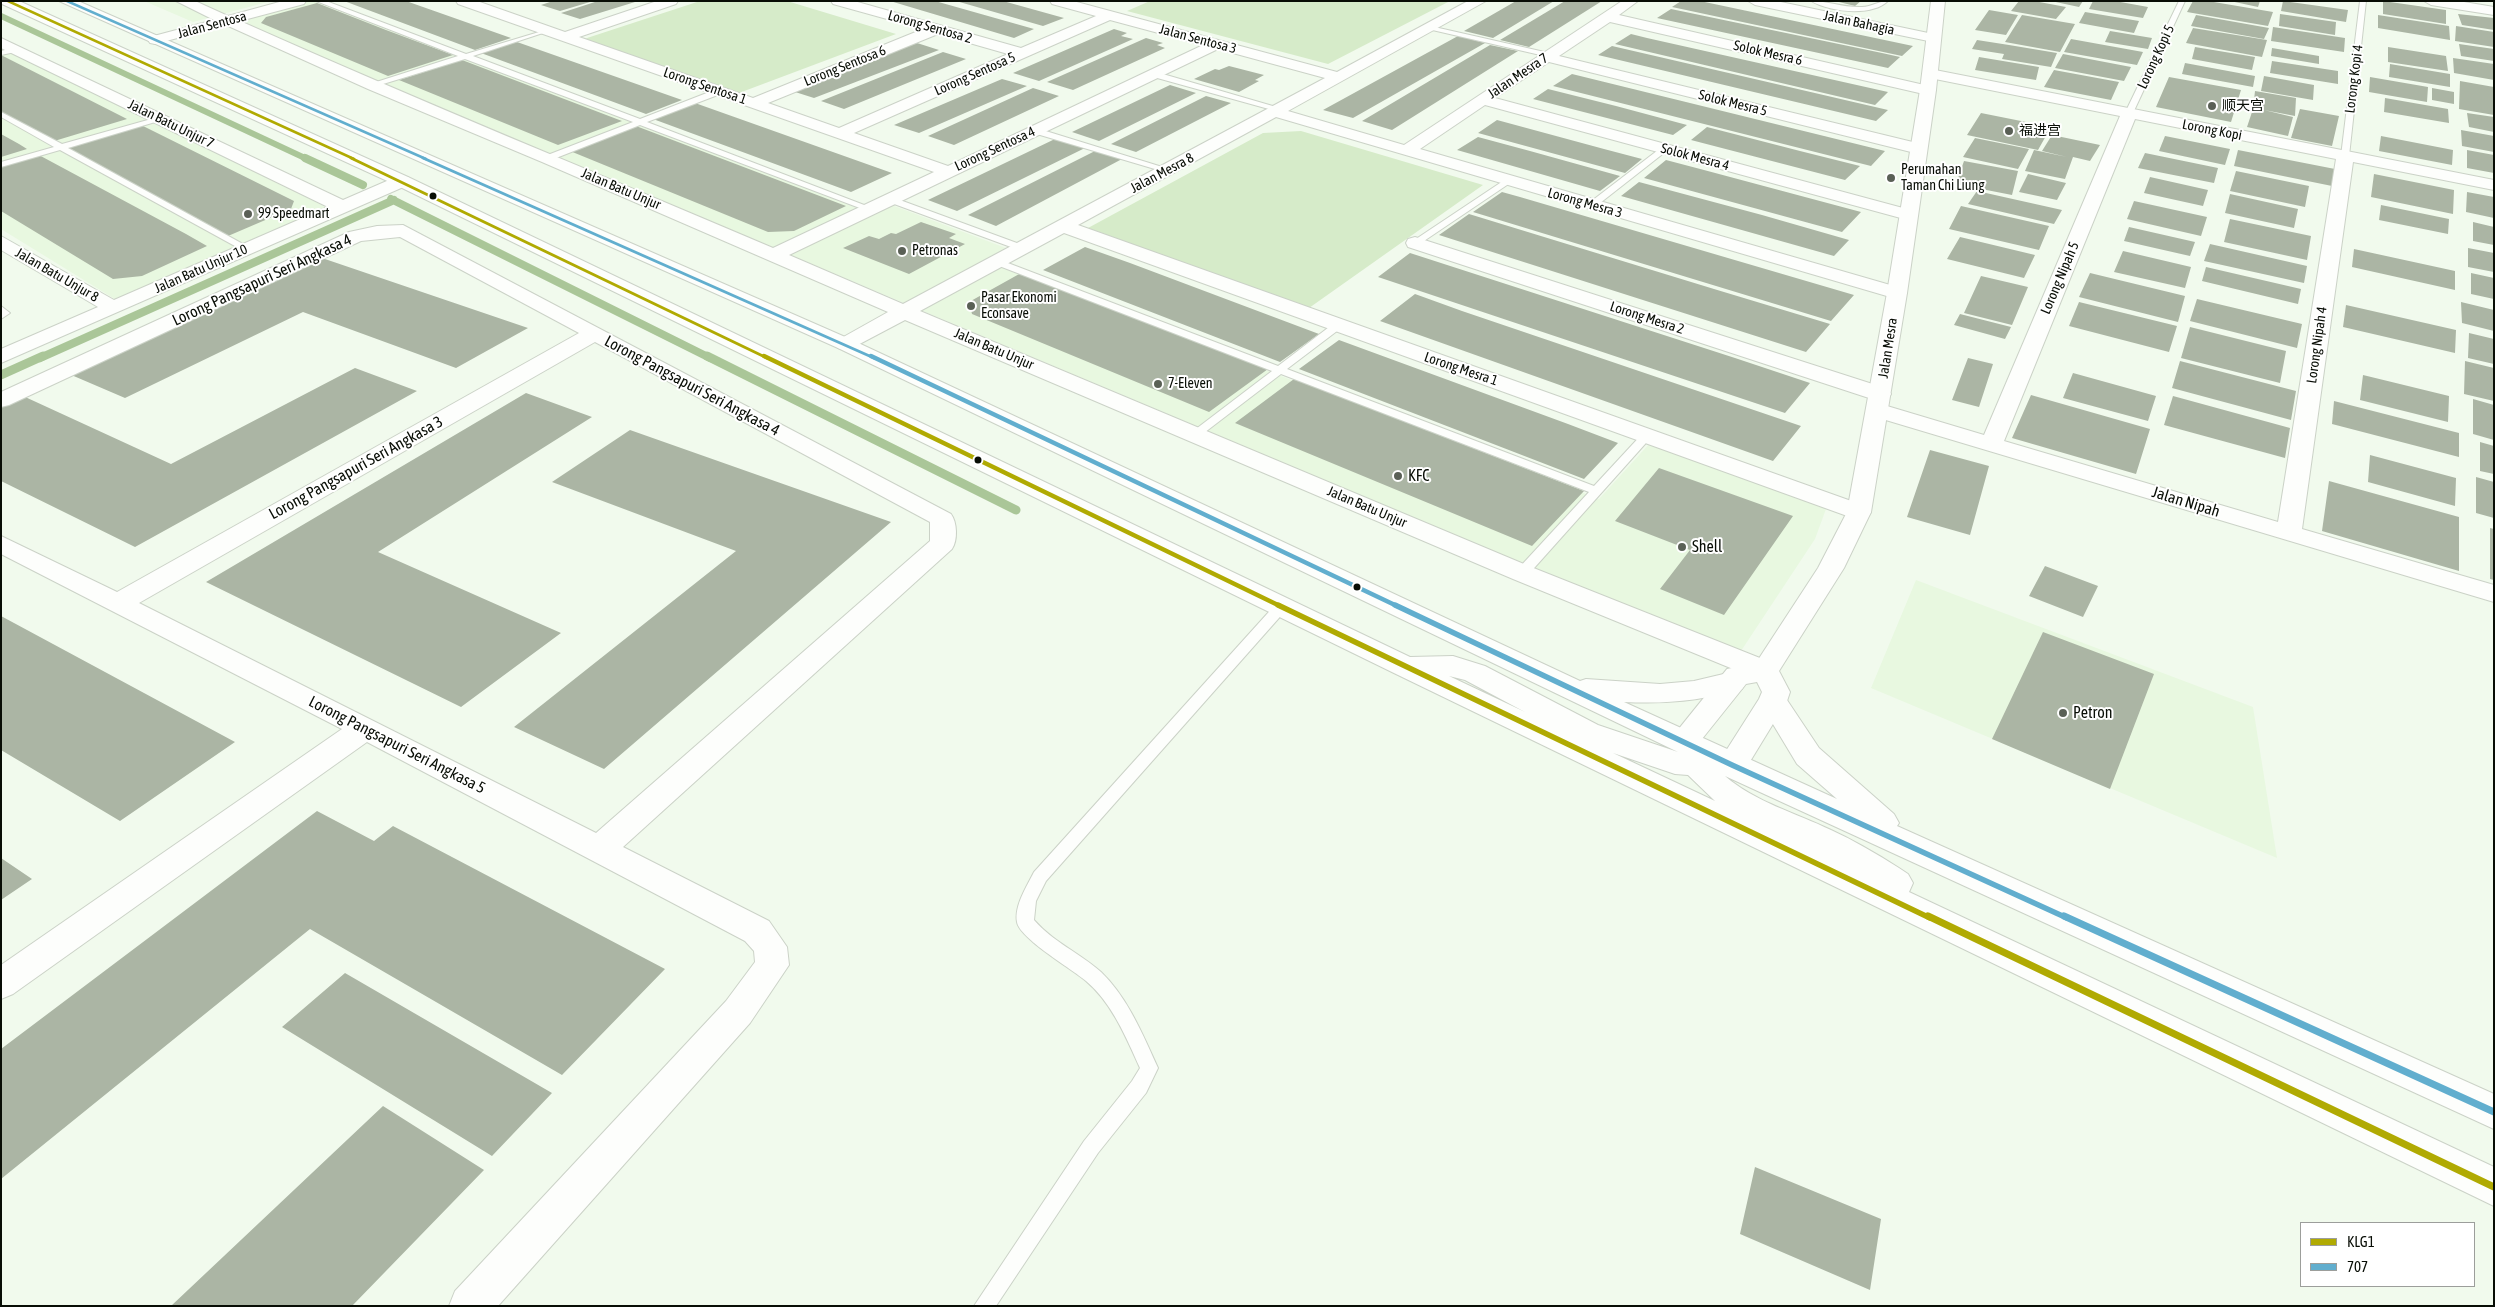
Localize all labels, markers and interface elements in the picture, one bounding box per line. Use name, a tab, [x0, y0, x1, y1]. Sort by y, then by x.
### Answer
street label: Lorong Sentosa 2	[886, 7, 974, 47]
street label: Jalan Bahagia	[1822, 7, 1896, 39]
street label: Jalan Sentosa	[176, 8, 248, 42]
street label: Jalan Sentosa 3	[1157, 21, 1239, 57]
street label: Lorong Kopi 5	[2134, 22, 2178, 92]
street label: Solok Mesra 6	[1732, 37, 1804, 69]
street label: Lorong Sentosa 6	[802, 42, 888, 90]
street label: Lorong Kopi 4	[2341, 44, 2367, 114]
street label: Lorong Sentosa 5	[932, 49, 1018, 99]
street label: Jalan Mesra 7	[1485, 50, 1551, 102]
street label: Lorong Sentosa 1	[661, 64, 749, 108]
street label: Solok Mesra 5	[1697, 86, 1769, 120]
street label: Jalan Batu Unjur 7	[125, 96, 217, 152]
place label: 顺天宫	[2222, 98, 2264, 114]
marker: 顺天宫	[2206, 100, 2218, 112]
street label: Lorong Kopi	[2181, 116, 2243, 144]
street label: Lorong Sentosa 4	[952, 123, 1038, 175]
place label: 福进宫	[2019, 123, 2061, 139]
marker: 福进宫	[2003, 125, 2015, 137]
street label: Solok Mesra 4	[1659, 140, 1731, 174]
street label: Jalan Mesra 8	[1127, 149, 1197, 197]
place label: Perumahan Taman Chi Liung	[1901, 162, 1984, 194]
street label: Jalan Batu Unjur	[579, 165, 663, 213]
marker: Perumahan Taman Chi Liung	[1885, 172, 1897, 184]
street label: Lorong Mesra 3	[1546, 184, 1624, 222]
unlabelled marker	[428, 191, 438, 201]
place label: 99 Speedmart	[258, 206, 329, 222]
marker: 99 Speedmart	[242, 208, 254, 220]
street label: Lorong Pangsapuri Seri Angkasa 4	[169, 230, 355, 330]
street label: Lorong Nipah 5	[2037, 239, 2083, 317]
street label: Jalan Batu Unjur 10	[152, 241, 250, 297]
place label: Petronas	[912, 243, 958, 259]
street label: Jalan Batu Unjur 8	[12, 244, 102, 306]
marker: Petronas	[896, 245, 908, 257]
place label: Pasar Ekonomi Econsave	[981, 290, 1057, 322]
street label: Lorong Mesra 2	[1608, 298, 1686, 338]
marker: Pasar Ekonomi Econsave	[965, 300, 977, 312]
street label: Lorong Nipah 4	[2303, 306, 2331, 384]
street label: Jalan Mesra	[1875, 317, 1901, 379]
street label: Jalan Batu Unjur	[952, 325, 1036, 373]
street label: Lorong Pangsapuri Seri Angkasa 4	[601, 332, 783, 440]
street label: Lorong Mesra 1	[1422, 349, 1500, 389]
place label: 7-Eleven	[1168, 376, 1213, 392]
marker: 7-Eleven	[1152, 378, 1164, 390]
street label: Lorong Pangsapuri Seri Angkasa 3	[266, 412, 446, 524]
unlabelled marker	[973, 455, 983, 465]
place label: KFC	[1408, 466, 1429, 486]
marker: KFC	[1392, 470, 1404, 482]
street label: Jalan Batu Unjur	[1325, 483, 1409, 531]
street label: Jalan Nipah	[2150, 483, 2222, 521]
place label: Shell	[1692, 537, 1722, 557]
marker: Shell	[1676, 541, 1688, 553]
unlabelled marker	[1352, 582, 1362, 592]
street label: Lorong Pangsapuri Seri Angkasa 5	[305, 692, 489, 798]
place label: Petron	[2073, 703, 2113, 723]
marker: Petron	[2057, 707, 2069, 719]
legend	[2300, 1222, 2475, 1287]
text: KLG1	[2347, 1233, 2375, 1250]
text: 707	[2347, 1258, 2368, 1275]

